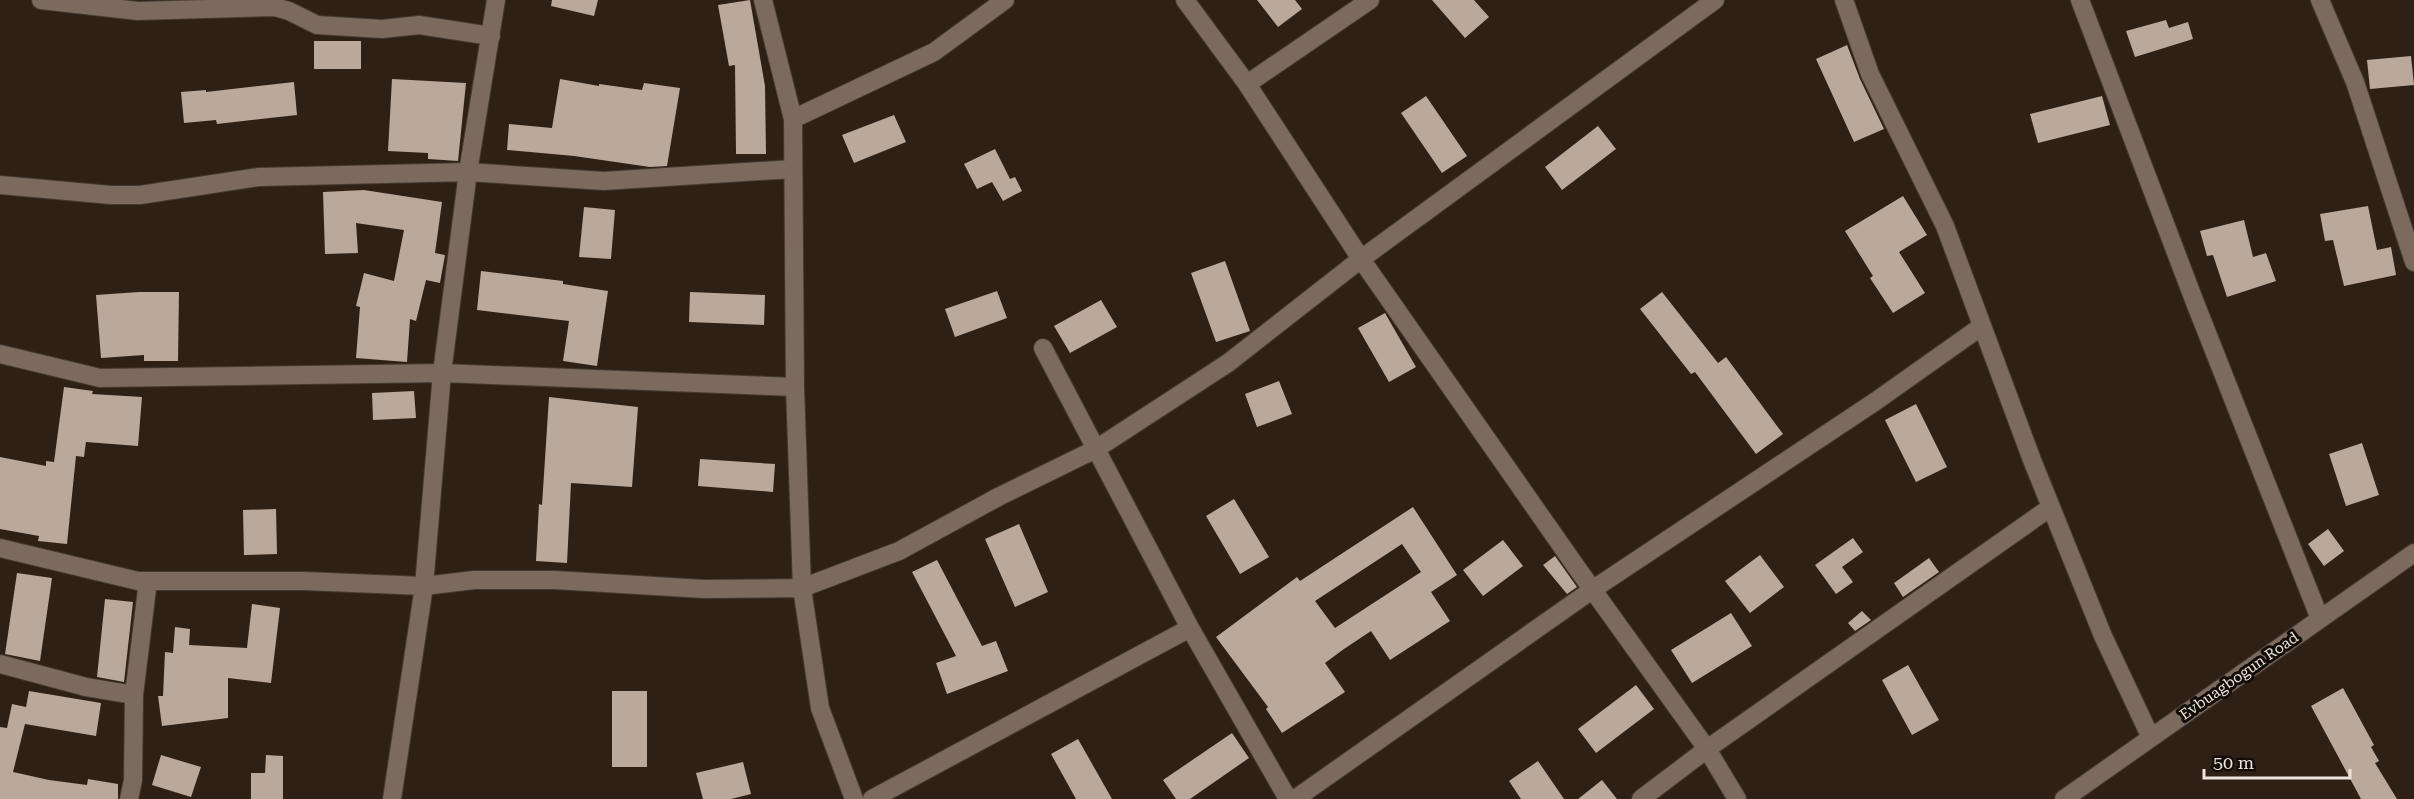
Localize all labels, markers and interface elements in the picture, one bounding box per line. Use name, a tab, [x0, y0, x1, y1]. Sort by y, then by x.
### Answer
street label: Evbuagbogun Road	[2176, 628, 2302, 724]
scale bar	[2204, 742, 2350, 780]
text: 50 m	[2213, 752, 2254, 773]

